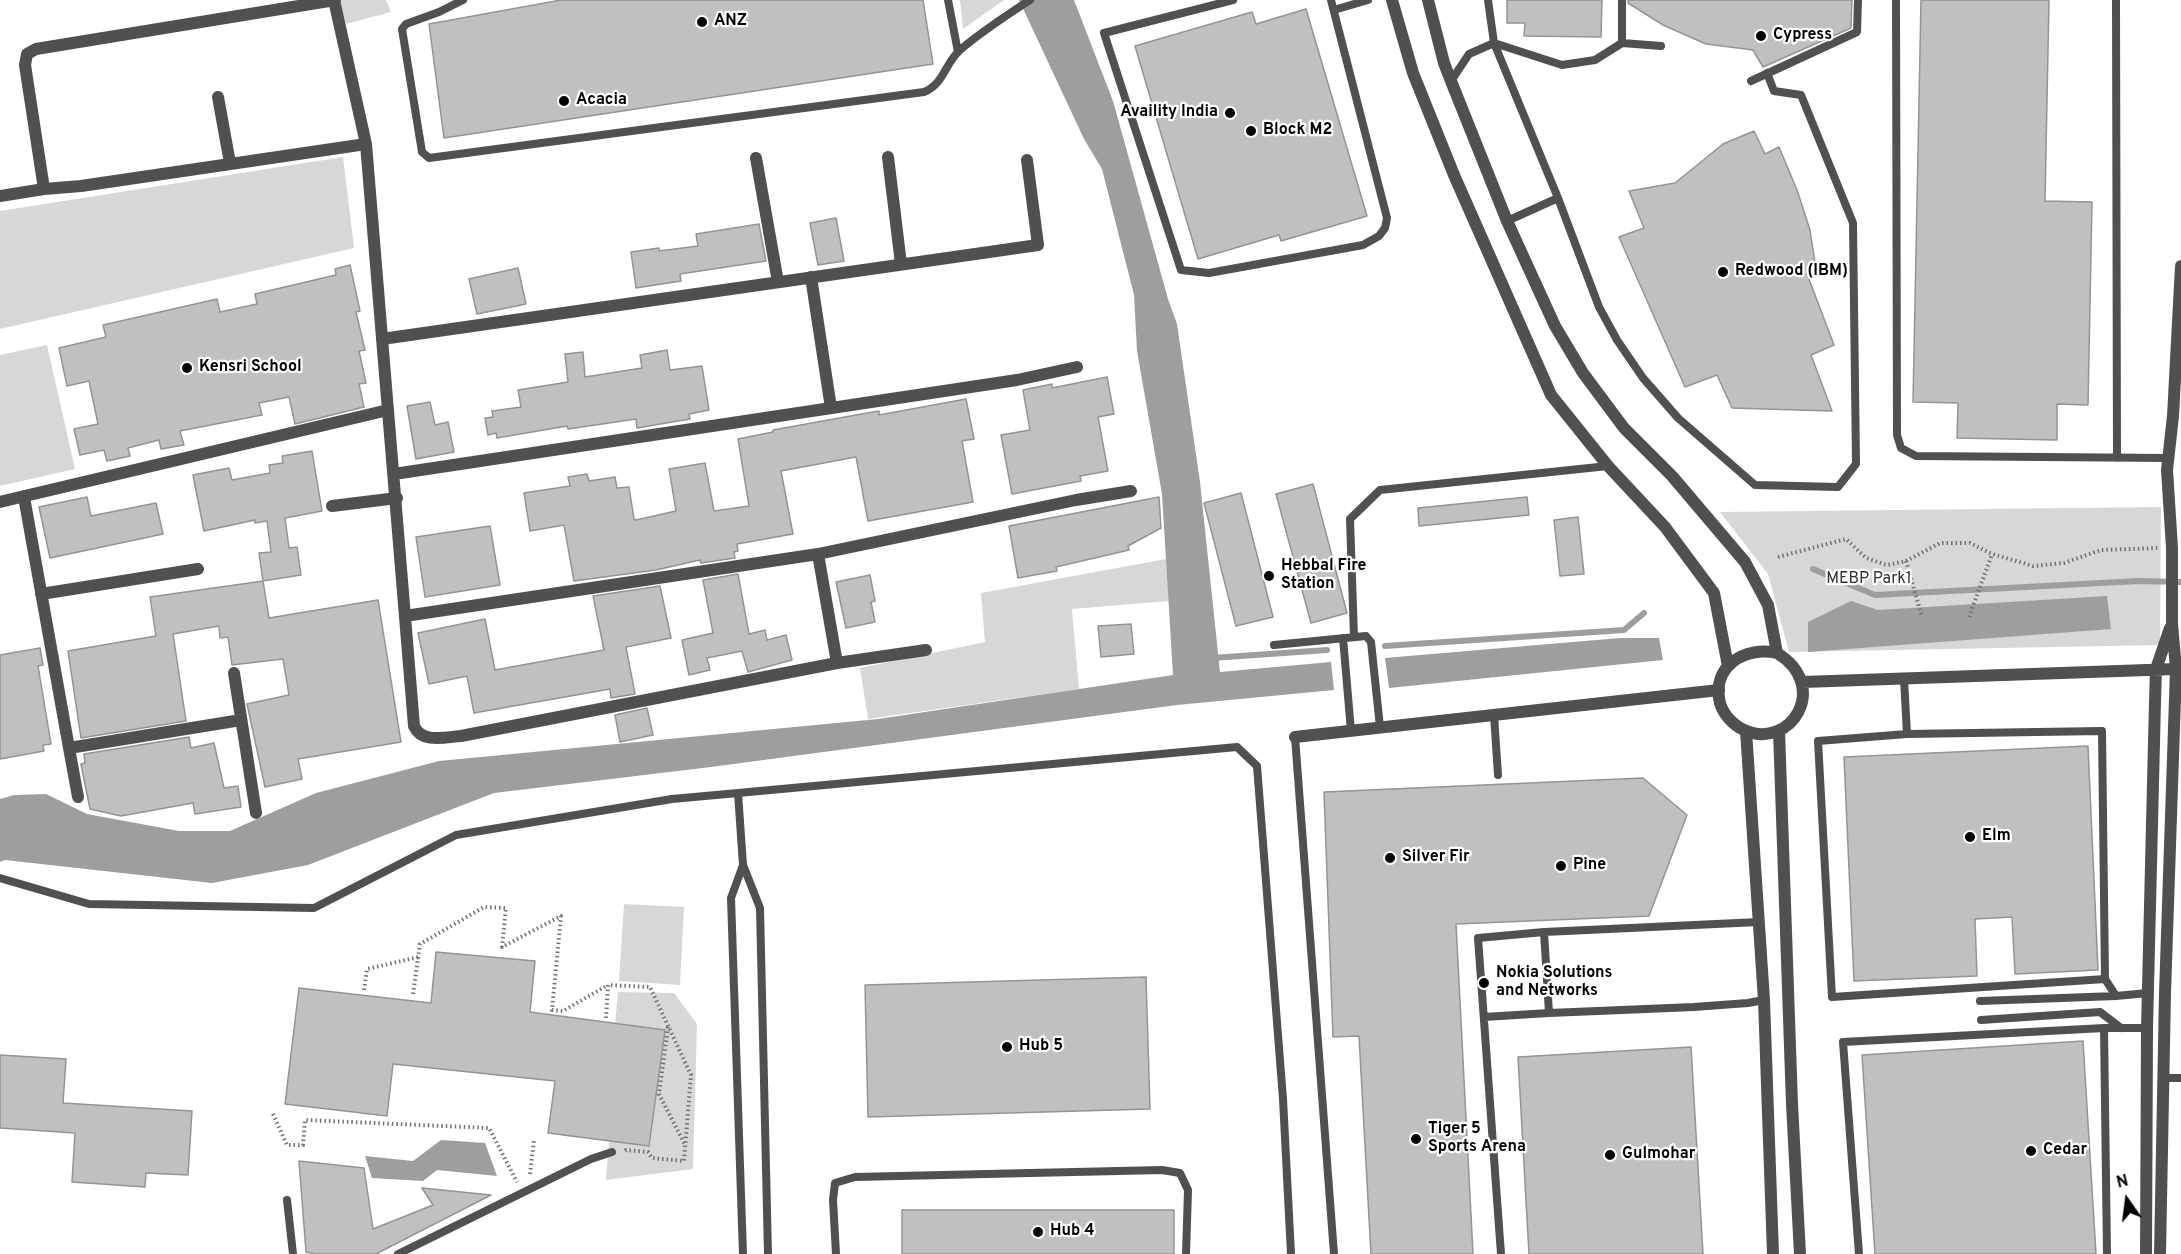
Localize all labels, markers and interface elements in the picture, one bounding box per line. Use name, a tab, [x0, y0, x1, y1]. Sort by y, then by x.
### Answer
place label: ANZ	[714, 12, 747, 32]
marker: ANZ	[695, 15, 709, 29]
place label: Cypress	[1773, 26, 1832, 46]
marker: Cypress	[1754, 29, 1768, 43]
place label: Acacia	[576, 91, 627, 111]
marker: Acacia	[557, 94, 571, 108]
place label: Availity India	[1120, 103, 1218, 123]
marker: Availity India	[1223, 106, 1237, 120]
place label: Block M2	[1263, 121, 1332, 141]
marker: Block M2	[1244, 124, 1258, 138]
place label: Redwood (IBM)	[1735, 262, 1848, 282]
marker: Redwood (IBM)	[1716, 265, 1730, 279]
place label: Kensri School	[199, 358, 302, 378]
marker: Kensri School	[180, 361, 194, 375]
place label: Hebbal Fire Station	[1281, 557, 1366, 595]
marker: Hebbal Fire Station	[1262, 569, 1276, 583]
park label: MEBP Park1	[1826, 570, 1912, 590]
place label: Elm	[1982, 827, 2011, 847]
marker: Elm	[1963, 830, 1977, 844]
place label: Silver Fir	[1402, 848, 1470, 868]
marker: Silver Fir	[1383, 851, 1397, 865]
place label: Pine	[1573, 856, 1606, 876]
marker: Pine	[1554, 859, 1568, 873]
place label: Nokia Solutions and Networks	[1496, 964, 1612, 1002]
marker: Nokia Solutions and Networks	[1477, 976, 1491, 990]
place label: Hub 5	[1019, 1037, 1063, 1057]
marker: Hub 5	[1000, 1040, 1014, 1054]
place label: Tiger 5 Sports Arena	[1428, 1120, 1526, 1158]
marker: Tiger 5 Sports Arena	[1409, 1132, 1423, 1146]
place label: Cedar	[2043, 1141, 2087, 1161]
marker: Cedar	[2024, 1144, 2038, 1158]
place label: Gulmohar	[1622, 1145, 1695, 1165]
marker: Gulmohar	[1603, 1148, 1617, 1162]
north arrow	[2097, 1170, 2157, 1230]
text: N	[2115, 1171, 2131, 1194]
place label: Hub 4	[1050, 1222, 1095, 1242]
marker: Hub 4	[1031, 1225, 1045, 1239]

